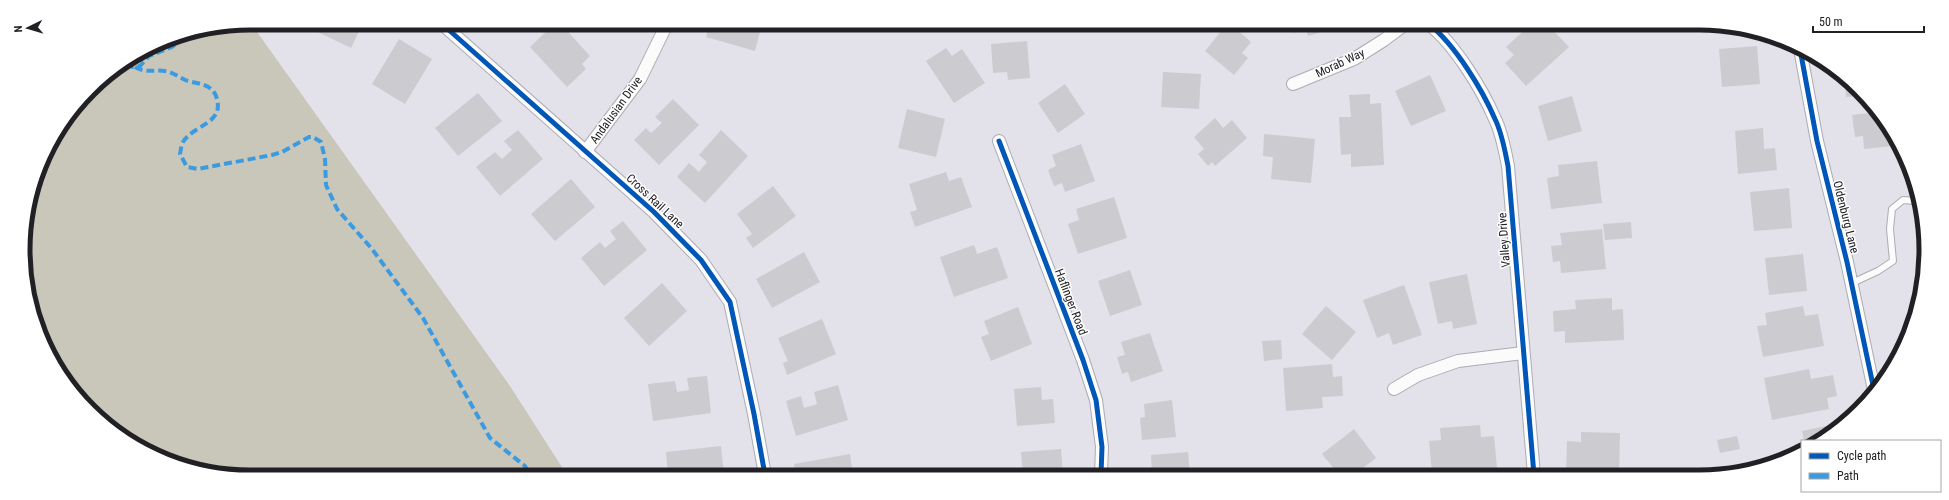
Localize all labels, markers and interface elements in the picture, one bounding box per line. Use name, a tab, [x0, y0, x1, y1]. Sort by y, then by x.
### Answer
north arrow	[8, 8, 48, 48]
scale bar	[1813, 8, 1924, 34]
text: 50 m	[1819, 15, 1843, 29]
text: N	[12, 25, 25, 33]
street label: Morab Way	[1313, 46, 1367, 80]
street label: Andalusian Drive	[587, 73, 645, 146]
street label: Cross Rail Lane	[623, 171, 687, 231]
street label: Oldenburg Lane	[1830, 179, 1862, 255]
street label: Valley Drive	[1495, 212, 1513, 268]
street label: Haflinger Road	[1052, 267, 1090, 337]
legend	[1801, 440, 1941, 492]
text: Cycle path	[1837, 449, 1887, 463]
text: Path	[1837, 469, 1859, 483]

